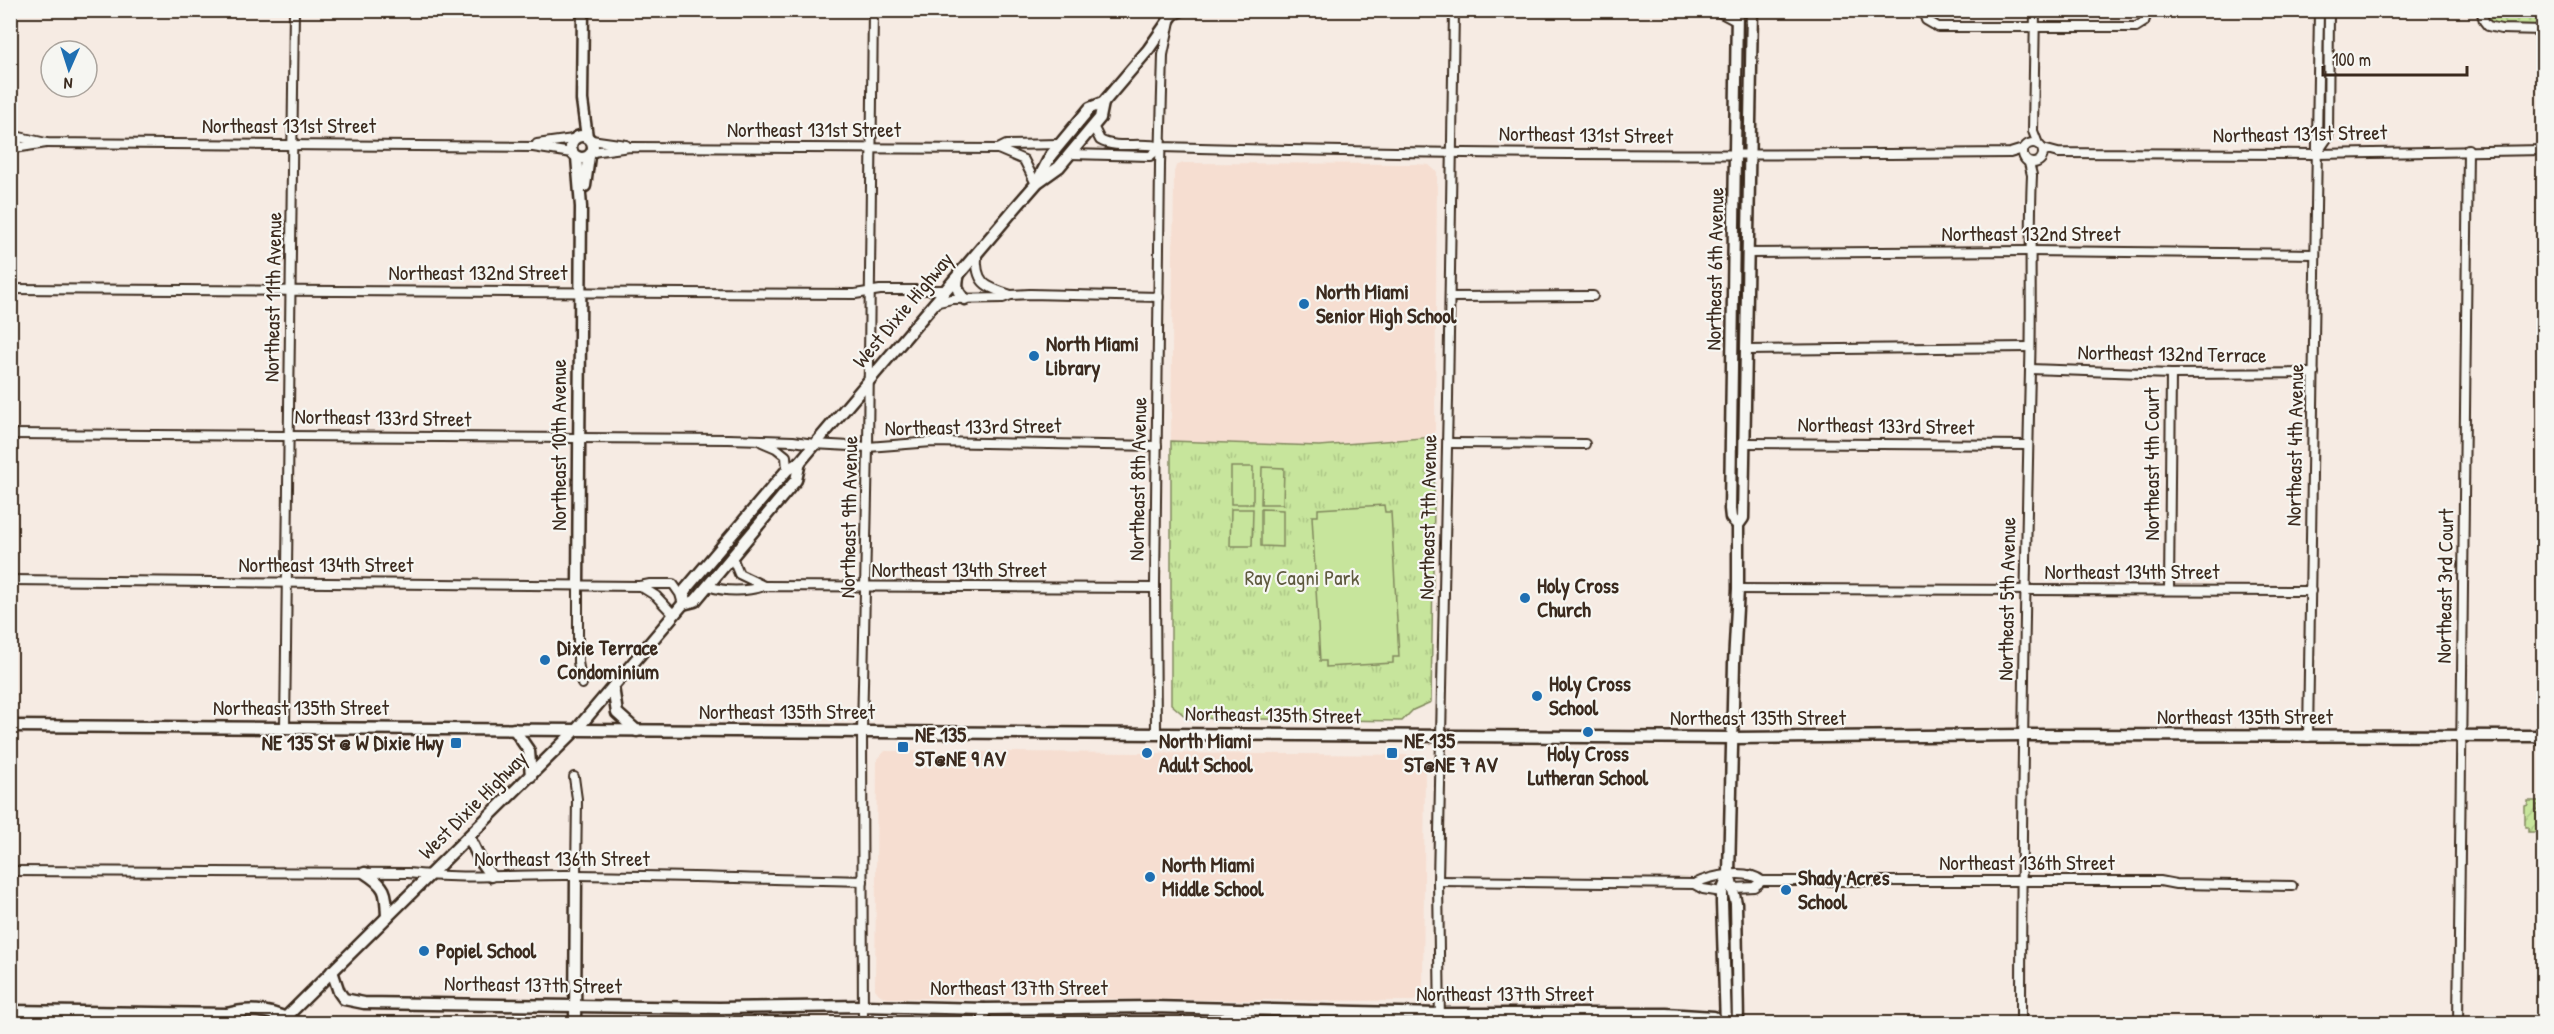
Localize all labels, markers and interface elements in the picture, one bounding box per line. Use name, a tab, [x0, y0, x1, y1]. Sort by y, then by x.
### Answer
north arrow	[39, 39, 99, 99]
scale bar	[2323, 39, 2467, 77]
text: 100 m	[2332, 47, 2371, 72]
text: N	[63, 73, 73, 95]
street label: Northeast 131st Street	[202, 111, 377, 140]
street label: Northeast 131st Street	[727, 115, 902, 144]
street label: Northeast 131st Street	[2213, 117, 2388, 150]
street label: Northeast 131st Street	[1499, 118, 1674, 151]
street label: Northeast 6th Avenue	[1699, 187, 1730, 351]
street label: Northeast 11th Avenue	[257, 212, 288, 382]
street label: Northeast 132nd Street	[1942, 219, 2121, 248]
street label: West Dixie Highway	[846, 246, 960, 374]
street label: Northeast 132nd Street	[389, 258, 568, 287]
place label: North Miami Senior High School	[1316, 277, 1457, 331]
marker: North Miami Senior High School	[1297, 297, 1311, 311]
place label: North Miami Library	[1046, 329, 1139, 383]
street label: Northeast 132nd Terrace	[2077, 337, 2267, 370]
marker: North Miami Library	[1027, 349, 1041, 363]
street label: Northeast 10th Avenue	[544, 359, 573, 531]
street label: Northeast 4th Avenue	[2279, 364, 2310, 526]
street label: Northeast 4th Court	[2137, 387, 2166, 540]
street label: Northeast 8th Avenue	[1122, 397, 1153, 561]
street label: Northeast 133rd Street	[294, 401, 472, 434]
street label: Northeast 133rd Street	[1797, 409, 1975, 442]
street label: Northeast 133rd Street	[884, 410, 1062, 443]
street label: Northeast 7th Avenue	[1412, 434, 1443, 600]
street label: Northeast 9th Avenue	[833, 436, 864, 598]
street label: Northeast 3rd Court	[2429, 508, 2460, 664]
street label: Northeast 5th Avenue	[1991, 517, 2022, 681]
street label: Northeast 134th Street	[238, 550, 414, 579]
street label: Northeast 134th Street	[871, 555, 1047, 584]
street label: Northeast 134th Street	[2044, 557, 2220, 586]
park label: Ray Cagni Park	[1245, 563, 1360, 592]
place label: Holy Cross Church	[1537, 571, 1619, 624]
marker: Holy Cross Church	[1518, 591, 1532, 605]
place label: Dixie Terrace Condominium	[557, 633, 659, 686]
marker: Dixie Terrace Condominium	[538, 653, 552, 667]
place label: Holy Cross School	[1549, 669, 1631, 722]
marker: Holy Cross School	[1530, 689, 1544, 703]
street label: Northeast 135th Street	[213, 693, 390, 722]
street label: Northeast 135th Street	[699, 697, 876, 726]
street label: Northeast 135th Street	[1185, 698, 1362, 731]
street label: Northeast 135th Street	[2157, 702, 2334, 731]
street label: Northeast 135th Street	[1670, 703, 1847, 732]
place label: NE 135 ST@NE 9 AV	[915, 720, 1007, 773]
marker: Holy Cross Lutheran School	[1581, 725, 1595, 739]
place label: North Miami Adult School	[1159, 726, 1253, 779]
place label: NE 135 ST@NE 7 AV	[1404, 726, 1499, 779]
place label: NE 135 St @ W Dixie Hwy	[262, 728, 444, 758]
marker: NE 135 St @ W Dixie Hwy	[449, 736, 463, 750]
place label: Holy Cross Lutheran School	[1528, 739, 1649, 792]
marker: NE 135 ST@NE 9 AV	[896, 740, 910, 754]
street label: West Dixie Highway	[412, 744, 534, 865]
marker: North Miami Adult School	[1140, 746, 1154, 760]
marker: NE 135 ST@NE 7 AV	[1385, 746, 1399, 760]
street label: Northeast 136th Street	[474, 844, 651, 873]
street label: Northeast 136th Street	[1939, 848, 2116, 877]
place label: North Miami Middle School	[1162, 850, 1264, 903]
place label: Shady Acres School	[1798, 863, 1890, 916]
marker: North Miami Middle School	[1143, 870, 1157, 884]
marker: Shady Acres School	[1779, 883, 1793, 897]
place label: Popiel School	[436, 936, 537, 966]
marker: Popiel School	[417, 944, 431, 958]
street label: Northeast 137th Street	[444, 968, 623, 1001]
street label: Northeast 137th Street	[930, 973, 1109, 1002]
street label: Northeast 137th Street	[1416, 979, 1595, 1008]

